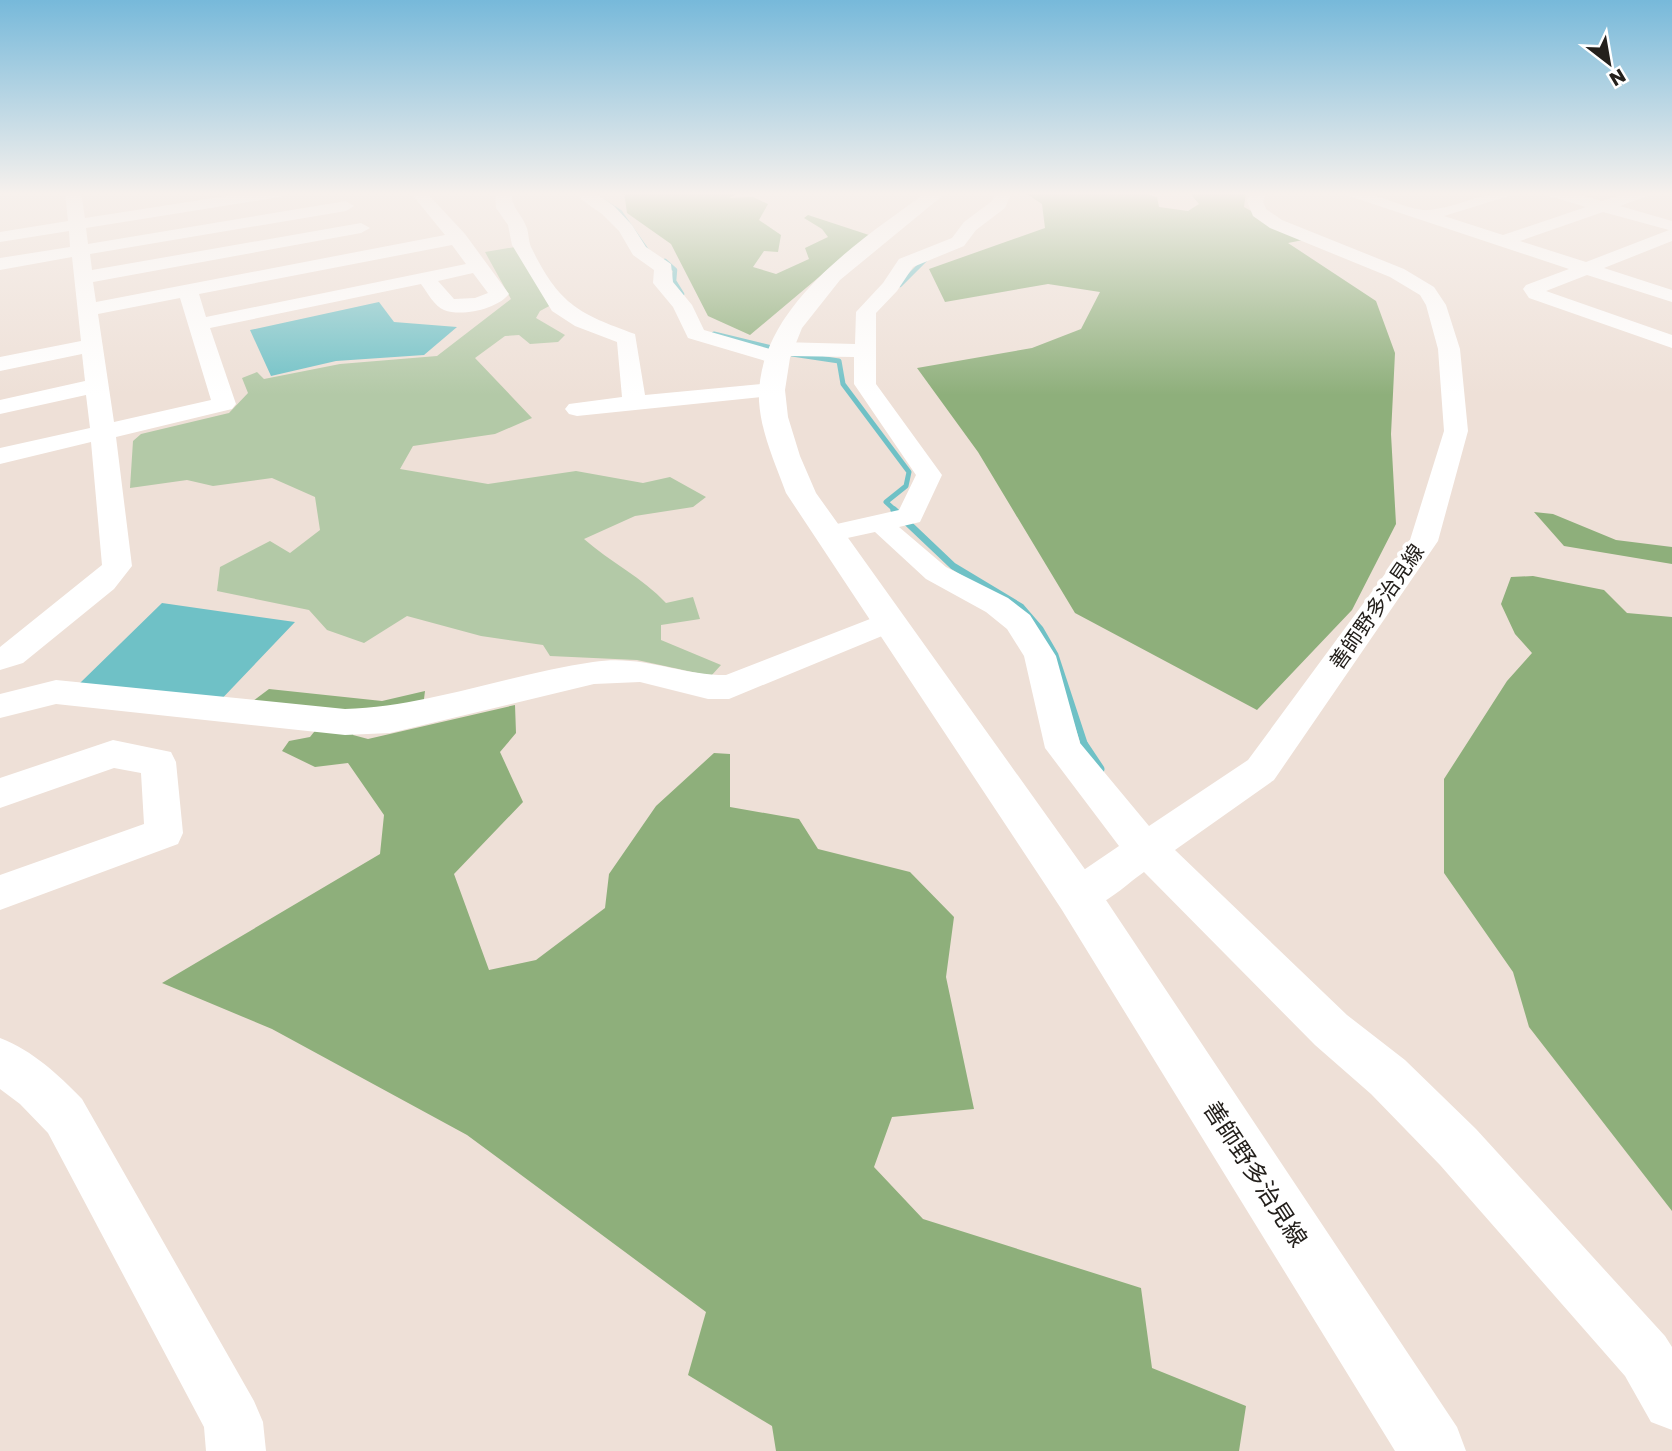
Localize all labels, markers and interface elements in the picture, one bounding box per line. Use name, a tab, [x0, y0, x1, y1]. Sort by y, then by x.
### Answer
north arrow	[1574, 28, 1644, 98]
text: N	[1604, 62, 1631, 92]
street label: 善師野多治見線	[1323, 538, 1431, 675]
street label: 善師野多治見線	[1196, 1094, 1315, 1253]

